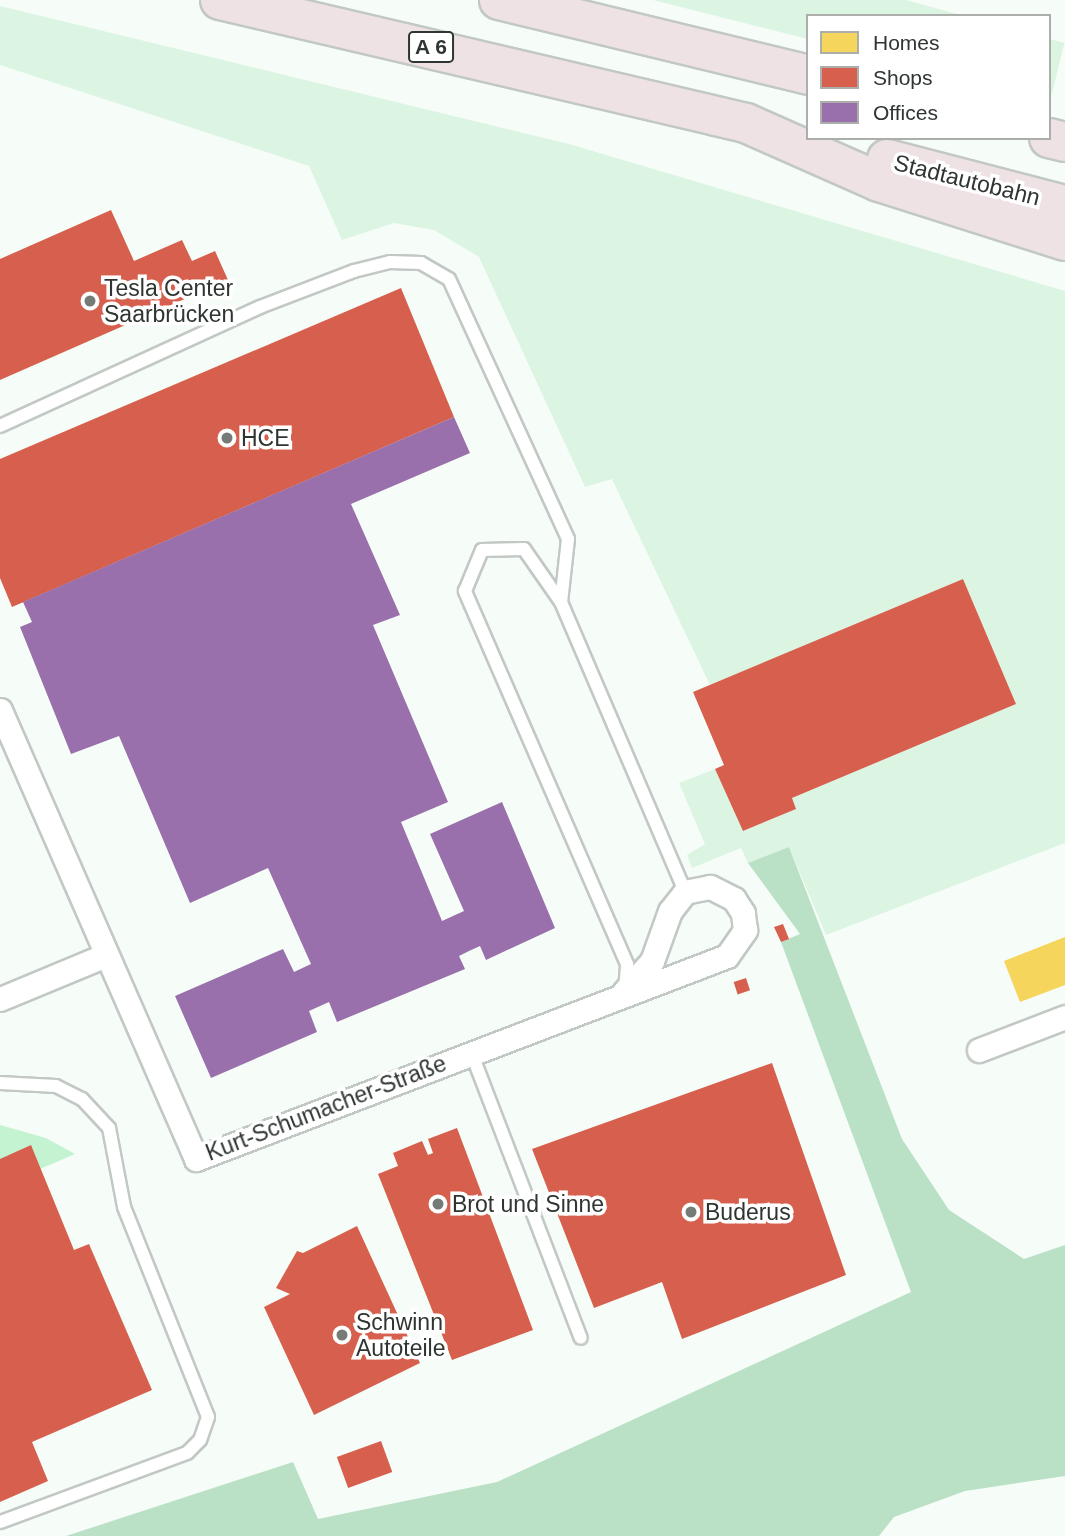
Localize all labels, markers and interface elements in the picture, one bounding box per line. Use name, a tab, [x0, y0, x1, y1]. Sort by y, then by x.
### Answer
legend	[806, 14, 1051, 140]
road number: A 6	[406, 30, 456, 64]
text: Homes	[873, 31, 940, 54]
text: Shops	[873, 66, 933, 89]
text: Offices	[873, 101, 938, 124]
street label: Stadtautobahn	[891, 149, 1043, 211]
place label: Tesla Center Saarbrücken	[104, 274, 234, 328]
marker: Tesla Center Saarbrücken	[82, 293, 98, 309]
place label: HCE	[241, 424, 290, 452]
marker: HCE	[219, 430, 235, 446]
street label: Kurt-Schumacher-Straße	[202, 1049, 450, 1167]
place label: Brot und Sinne	[452, 1190, 604, 1218]
marker: Brot und Sinne	[430, 1196, 446, 1212]
place label: Buderus	[705, 1198, 791, 1226]
marker: Buderus	[683, 1204, 699, 1220]
place label: Schwinn Autoteile	[356, 1308, 446, 1362]
marker: Schwinn Autoteile	[334, 1327, 350, 1343]

